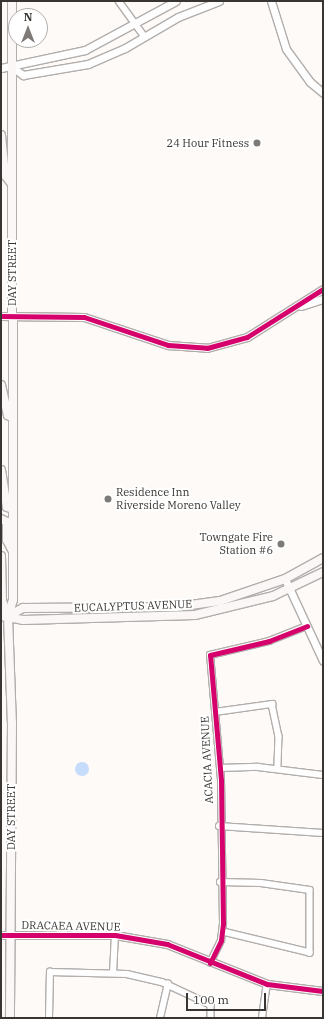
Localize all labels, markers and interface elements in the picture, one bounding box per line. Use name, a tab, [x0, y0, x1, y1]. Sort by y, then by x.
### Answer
north arrow	[8, 8, 48, 48]
text: N	[24, 10, 32, 24]
place label: 24 Hour Fitness	[167, 136, 249, 150]
marker: 24 Hour Fitness	[252, 138, 262, 148]
street label: DAY STREET	[5, 240, 19, 306]
place label: Residence Inn Riverside Moreno Valley	[116, 486, 241, 512]
marker: Residence Inn Riverside Moreno Valley	[103, 494, 113, 504]
place label: Towngate Fire Station #6	[200, 531, 273, 557]
marker: Towngate Fire Station #6	[276, 539, 286, 549]
street label: EUCALYPTUS AVENUE	[74, 597, 192, 615]
street label: ACACIA AVENUE	[198, 716, 216, 804]
street label: DAY STREET	[4, 784, 18, 850]
street label: DRACAEA AVENUE	[21, 919, 121, 933]
scale bar	[188, 985, 268, 1011]
text: 100 m	[193, 992, 229, 1007]

